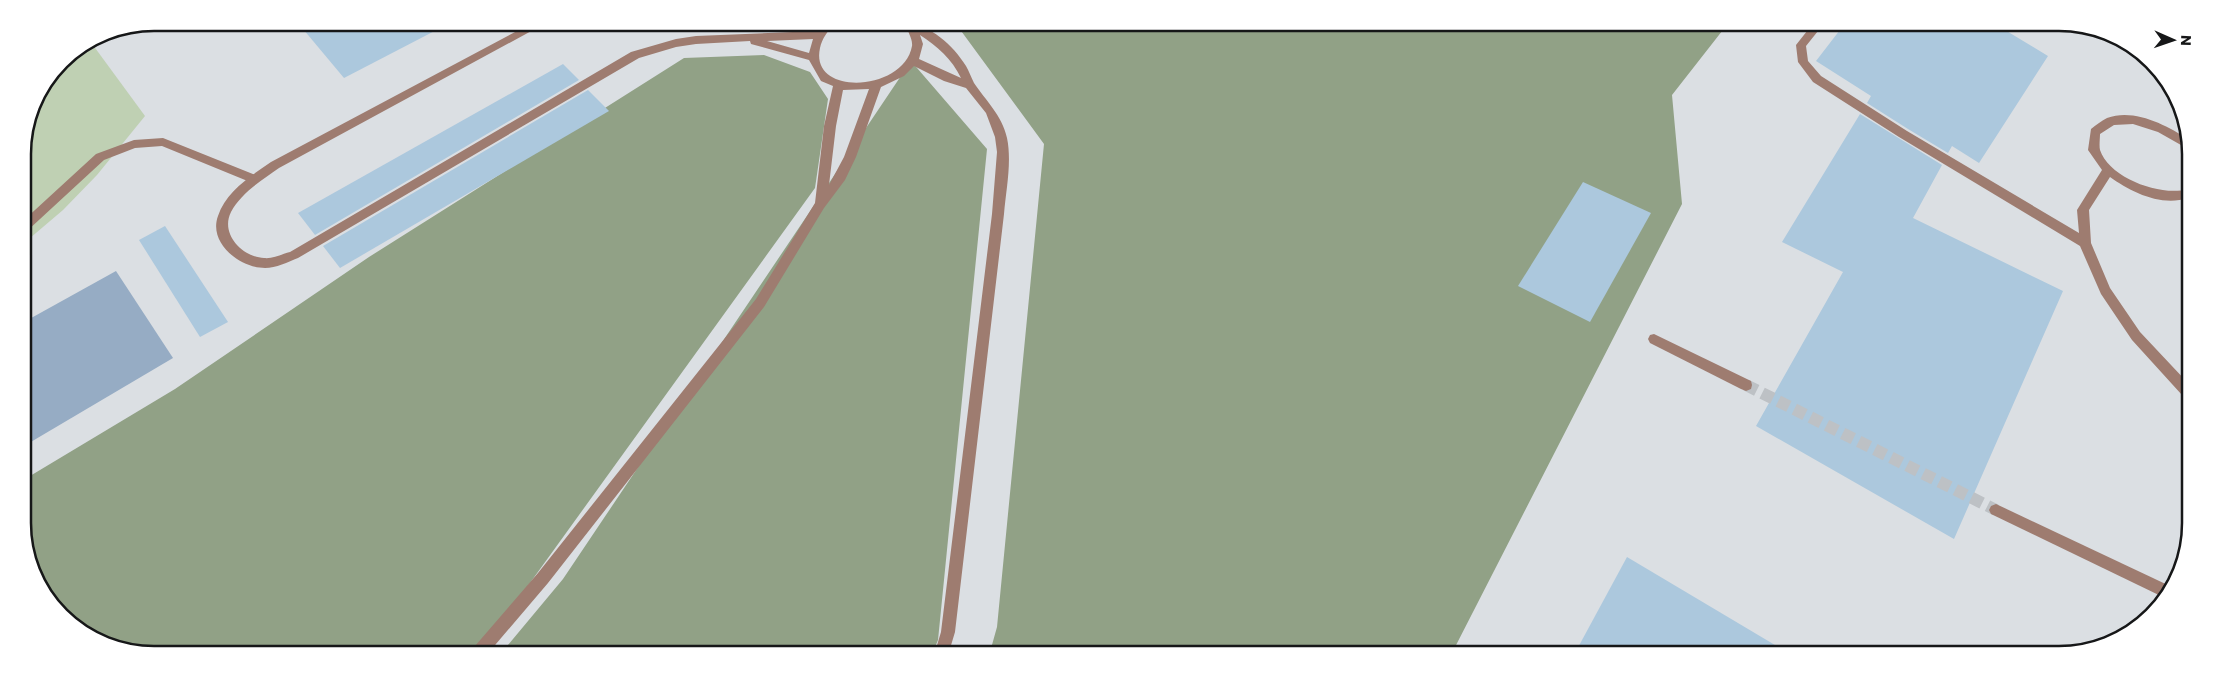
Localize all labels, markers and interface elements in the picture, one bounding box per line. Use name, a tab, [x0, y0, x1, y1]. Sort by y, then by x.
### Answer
north arrow	[2148, 15, 2198, 65]
text: N	[2176, 35, 2196, 46]

